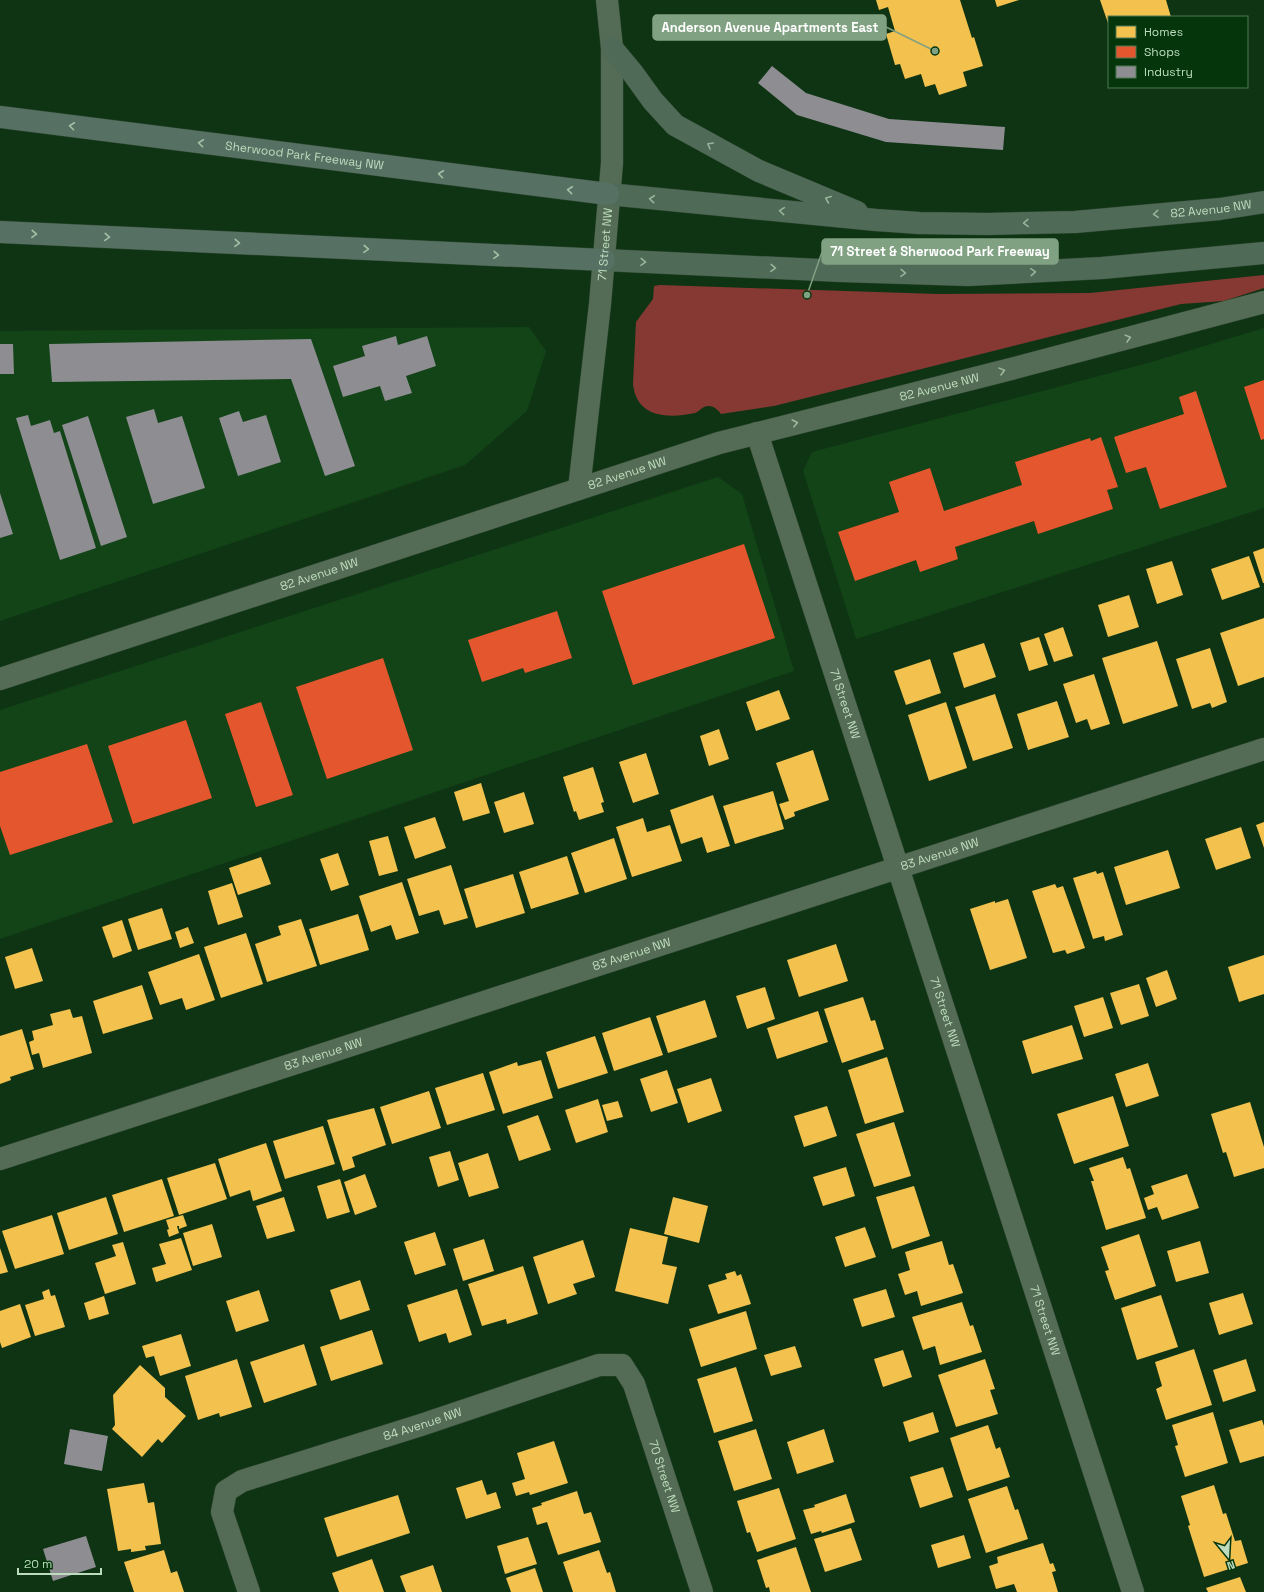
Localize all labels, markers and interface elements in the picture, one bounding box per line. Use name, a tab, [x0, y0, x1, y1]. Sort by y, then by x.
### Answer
callout: Anderson Avenue Apartments East	[653, 15, 886, 40]
legend	[1108, 16, 1248, 88]
text: Anderson Avenue Apartments East	[662, 19, 879, 36]
text: Homes	[1144, 24, 1183, 40]
text: Shops	[1144, 44, 1180, 60]
text: Industry	[1144, 64, 1193, 80]
one-way arrow	[69, 122, 75, 131]
one-way arrow	[198, 138, 204, 147]
street label: Sherwood Park Freeway NW	[224, 138, 385, 174]
one-way arrow	[707, 142, 714, 149]
one-way arrow	[438, 169, 444, 178]
one-way arrow	[567, 186, 573, 195]
one-way arrow	[649, 195, 655, 204]
one-way arrow	[824, 196, 831, 204]
street label: 82 Avenue NW	[1170, 196, 1253, 221]
street label: 71 Street NW	[594, 207, 616, 281]
one-way arrow	[779, 207, 785, 216]
one-way arrow	[1153, 210, 1159, 219]
one-way arrow	[1023, 219, 1029, 227]
one-way arrow	[31, 229, 37, 238]
one-way arrow	[104, 233, 110, 241]
one-way arrow	[234, 239, 240, 247]
callout: 71 Street & Sherwood Park Freeway	[822, 239, 1058, 264]
text: 71 Street & Sherwood Park Freeway	[830, 243, 1050, 260]
one-way arrow	[363, 245, 369, 253]
one-way arrow	[493, 251, 499, 259]
one-way arrow	[640, 258, 646, 266]
one-way arrow	[770, 264, 776, 272]
one-way arrow	[1030, 267, 1036, 276]
one-way arrow	[900, 269, 906, 277]
one-way arrow	[1124, 334, 1131, 343]
one-way arrow	[999, 368, 1006, 376]
street label: 82 Avenue NW	[898, 369, 981, 405]
one-way arrow	[792, 420, 798, 428]
street label: 82 Avenue NW	[586, 453, 669, 494]
street label: 82 Avenue NW	[278, 554, 361, 595]
street label: 71 Street NW	[826, 667, 864, 742]
street label: 83 Avenue NW	[898, 834, 982, 874]
street label: 83 Avenue NW	[590, 934, 673, 974]
street label: 71 Street NW	[926, 975, 964, 1050]
street label: 83 Avenue NW	[282, 1034, 365, 1074]
street label: 71 Street NW	[1026, 1283, 1064, 1358]
street label: 84 Avenue NW	[381, 1404, 465, 1444]
street label: 70 Street NW	[645, 1438, 684, 1516]
north arrow	[1208, 1536, 1248, 1576]
scale bar	[18, 1550, 101, 1576]
text: 20 m	[24, 1556, 52, 1572]
text: N	[1225, 1558, 1237, 1573]

